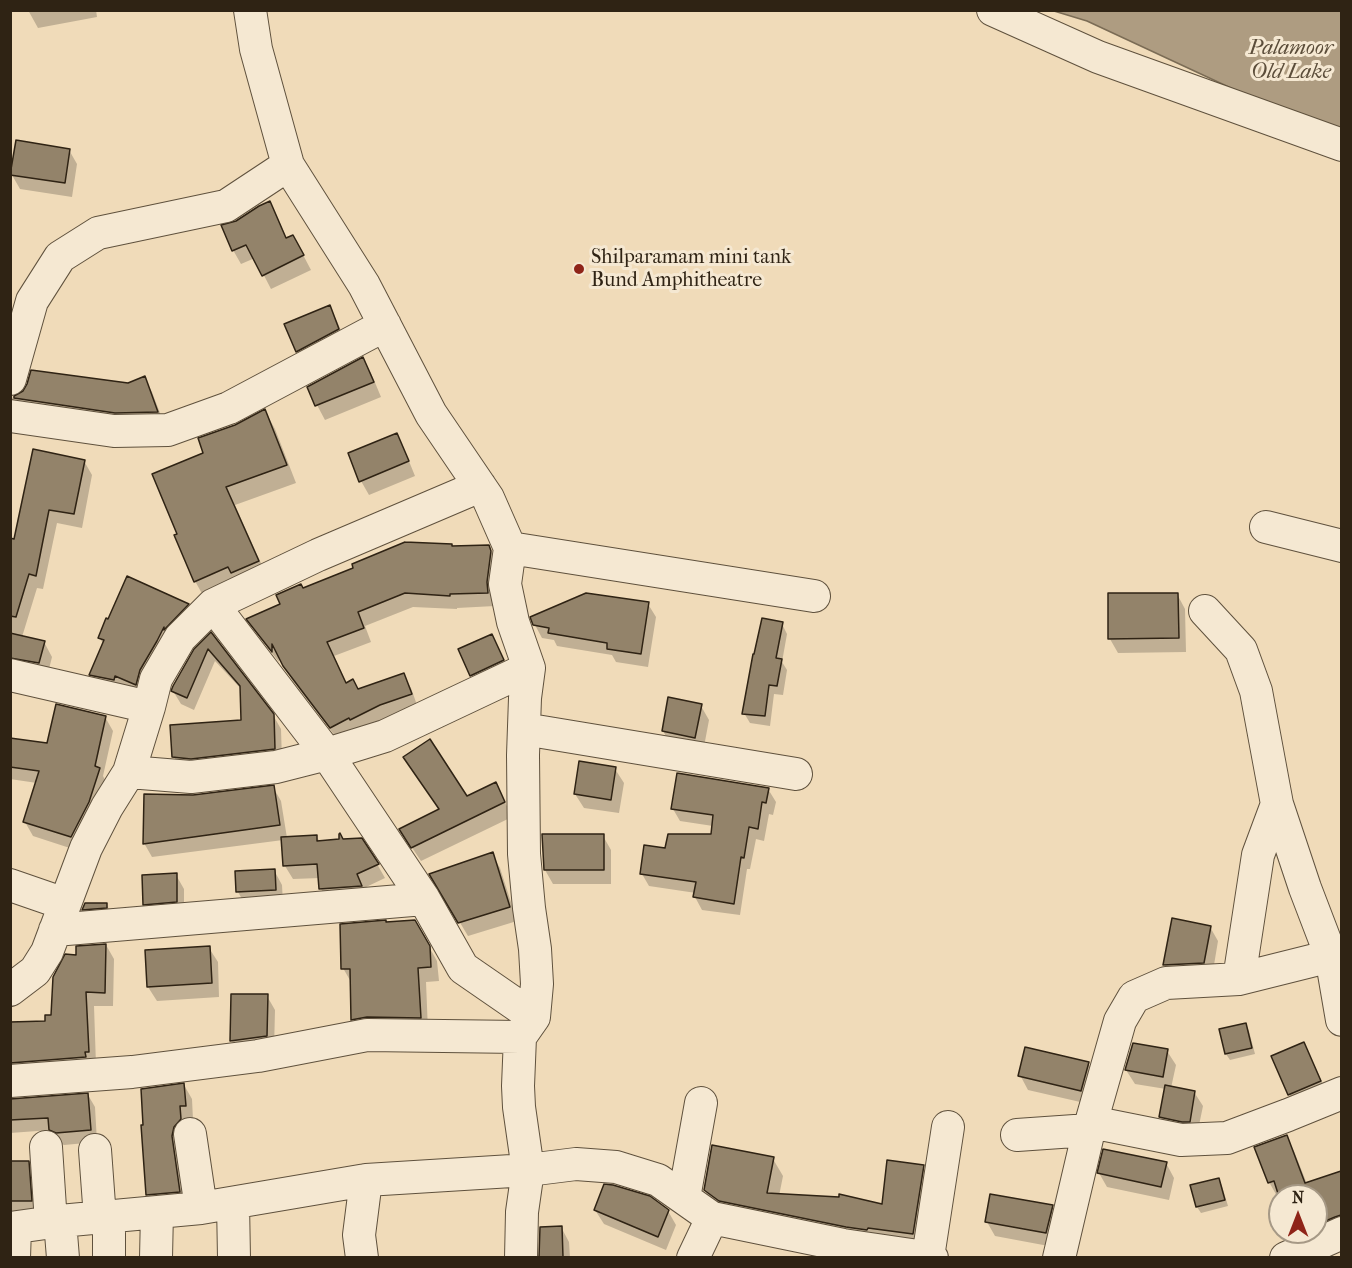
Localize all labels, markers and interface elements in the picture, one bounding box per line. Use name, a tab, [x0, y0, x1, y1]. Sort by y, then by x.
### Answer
water label: Palamoor Old Lake	[1249, 36, 1333, 86]
place label: Shilparamam mini tank Bund Amphitheatre	[591, 246, 791, 293]
marker: Shilparamam mini tank Bund Amphitheatre	[572, 262, 586, 276]
north arrow	[1268, 1184, 1328, 1244]
text: N	[1292, 1188, 1304, 1207]

